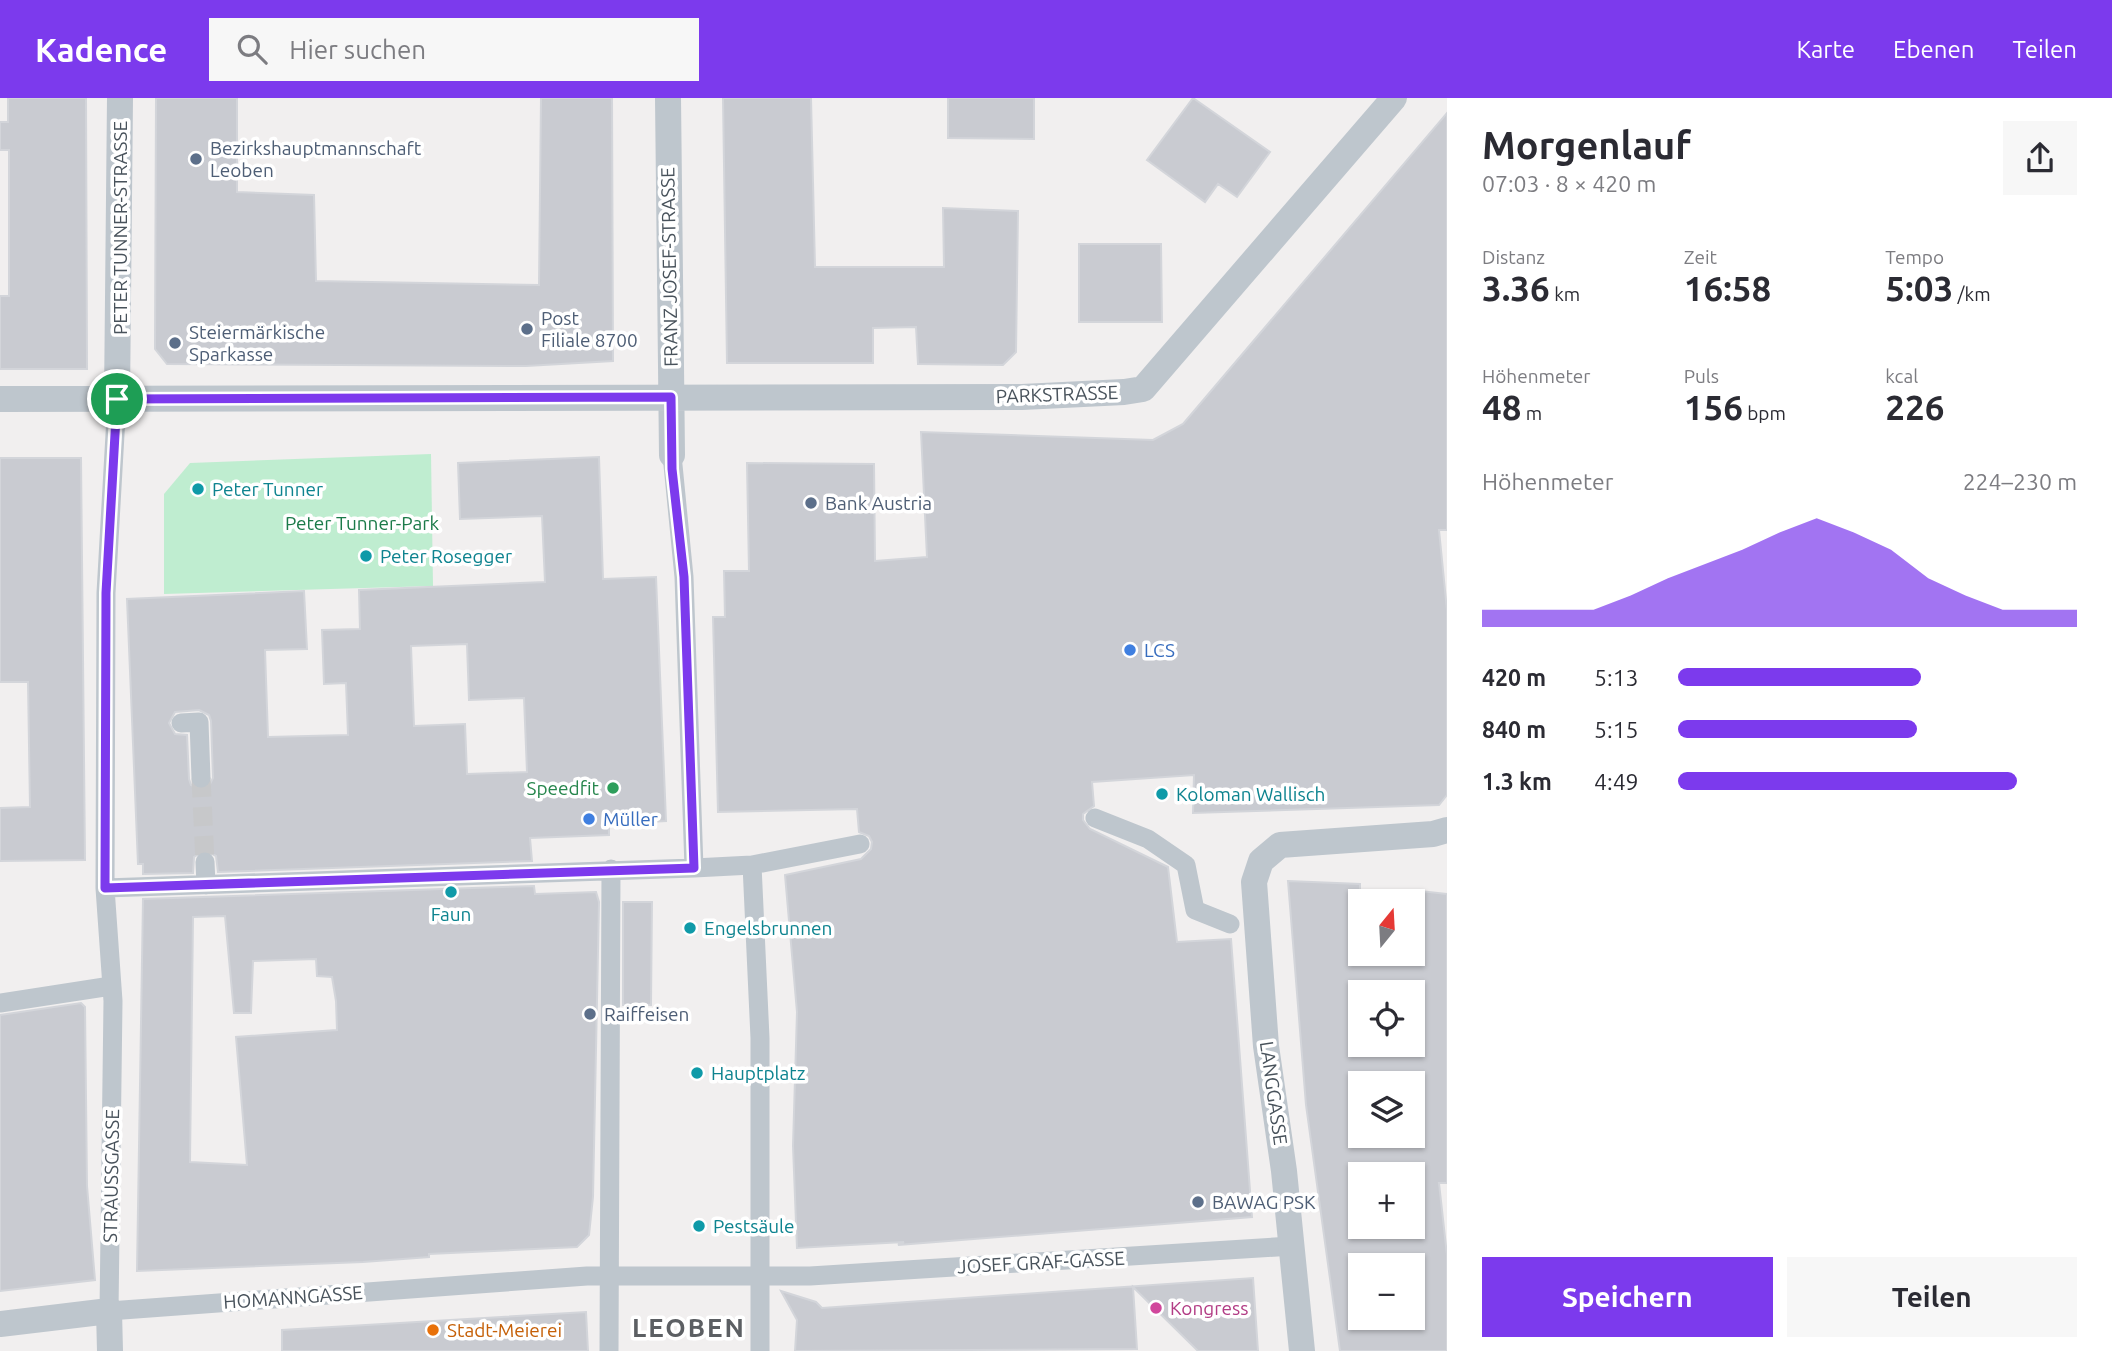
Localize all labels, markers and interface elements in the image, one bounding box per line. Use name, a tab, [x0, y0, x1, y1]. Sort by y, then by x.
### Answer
search box	[209, 18, 699, 81]
icon: search	[233, 30, 271, 68]
text: Kadence	[35, 31, 167, 68]
text: Hier suchen	[289, 35, 426, 64]
text: Karte	[1796, 36, 1855, 63]
text: Ebenen	[1893, 36, 1974, 63]
text: Teilen	[2012, 36, 2077, 63]
street label: PETER TUNNER-STRASSE	[109, 121, 131, 335]
button: share	[2003, 121, 2077, 195]
text: Morgenlauf	[1482, 124, 1691, 166]
place label: Bezirkshauptmannschaft Leoben	[210, 137, 422, 181]
marker: Bezirkshauptmannschaft Leoben	[188, 151, 204, 167]
street label: FRANZ JOSEF-STRASSE	[656, 167, 682, 367]
text: 07:03 · 8 × 420 m	[1482, 171, 1656, 196]
text: Distanz	[1482, 246, 1545, 268]
text: Zeit	[1684, 246, 1717, 268]
text: Tempo	[1885, 246, 1944, 268]
text: 3.36	[1482, 268, 1550, 308]
text: 16:58	[1684, 268, 1771, 308]
text: 5:03	[1885, 268, 1953, 308]
text: km	[1550, 283, 1580, 305]
text: /km	[1953, 283, 1991, 305]
place label: Post Filiale 8700	[541, 307, 638, 351]
place label: Steiermärkische Sparkasse	[189, 321, 325, 365]
marker: Post Filiale 8700	[519, 321, 535, 337]
marker: Steiermärkische Sparkasse	[167, 335, 183, 351]
text: Höhenmeter	[1482, 365, 1591, 387]
text: Puls	[1684, 365, 1719, 387]
text: kcal	[1885, 365, 1918, 387]
pin	[87, 369, 147, 429]
icon: arrive	[98, 380, 136, 418]
street label: PARKSTRASSE	[995, 381, 1119, 407]
text: 48	[1482, 387, 1521, 427]
text: 156	[1684, 387, 1743, 427]
text: 226	[1885, 387, 1945, 427]
text: m	[1521, 402, 1542, 424]
text: bpm	[1743, 402, 1786, 424]
text: Höhenmeter	[1482, 469, 1613, 494]
text: 224–230 m	[1963, 469, 2077, 494]
place label: Peter Tunner	[212, 478, 323, 500]
marker: Peter Tunner	[190, 481, 206, 497]
place label: Bank Austria	[825, 492, 932, 514]
marker: Bank Austria	[803, 495, 819, 511]
park label: Peter Tunner-Park	[285, 512, 439, 534]
place label: Peter Rosegger	[380, 545, 512, 567]
marker: Peter Rosegger	[358, 548, 374, 564]
place label: LCS	[1144, 639, 1175, 661]
marker: LCS	[1122, 642, 1138, 658]
text: 420 m	[1482, 665, 1546, 690]
text: 5:13	[1594, 665, 1639, 690]
text: 840 m	[1482, 717, 1546, 742]
text: 5:15	[1594, 717, 1639, 742]
text: 1.3 km	[1482, 769, 1552, 794]
text: 4:49	[1594, 769, 1639, 794]
place label: Speedfit	[527, 777, 600, 799]
marker: Speedfit	[605, 780, 621, 796]
place label: Koloman Wallisch	[1176, 783, 1325, 805]
marker: Koloman Wallisch	[1154, 786, 1170, 802]
place label: Müller	[603, 808, 658, 830]
marker: Müller	[581, 811, 597, 827]
marker: Faun	[443, 884, 459, 900]
north arrow	[1348, 889, 1424, 966]
map controls	[1348, 889, 1425, 1330]
place label: Faun	[431, 903, 471, 925]
place label: Engelsbrunnen	[704, 917, 832, 939]
marker: Engelsbrunnen	[682, 920, 698, 936]
button: locate	[1348, 980, 1425, 1057]
place label: Raiffeisen	[604, 1003, 689, 1025]
marker: Raiffeisen	[582, 1006, 598, 1022]
street label: LANGGASSE	[1256, 1040, 1292, 1146]
place label: Hauptplatz	[711, 1062, 806, 1084]
marker: Hauptplatz	[689, 1065, 705, 1081]
button: layers	[1348, 1071, 1425, 1148]
street label: STRAUSSGASSE	[99, 1109, 123, 1243]
button: +	[1348, 1162, 1425, 1239]
place label: BAWAG PSK	[1212, 1191, 1316, 1213]
marker: BAWAG PSK	[1190, 1194, 1206, 1210]
place label: Pestsäule	[713, 1215, 795, 1237]
marker: Pestsäule	[691, 1218, 707, 1234]
street label: JOSEF GRAF-GASSE	[957, 1247, 1125, 1277]
button: −	[1348, 1253, 1425, 1330]
button: Speichern	[1482, 1257, 1773, 1337]
button: Teilen	[1787, 1257, 2077, 1337]
street label: HOMANNGASSE	[222, 1281, 364, 1313]
place label: Kongress	[1170, 1297, 1248, 1319]
marker: Kongress	[1148, 1300, 1164, 1316]
district label: LEOBEN	[632, 1313, 746, 1342]
place label: Stadt-Meierei	[447, 1319, 562, 1341]
marker: Stadt-Meierei	[425, 1322, 441, 1338]

